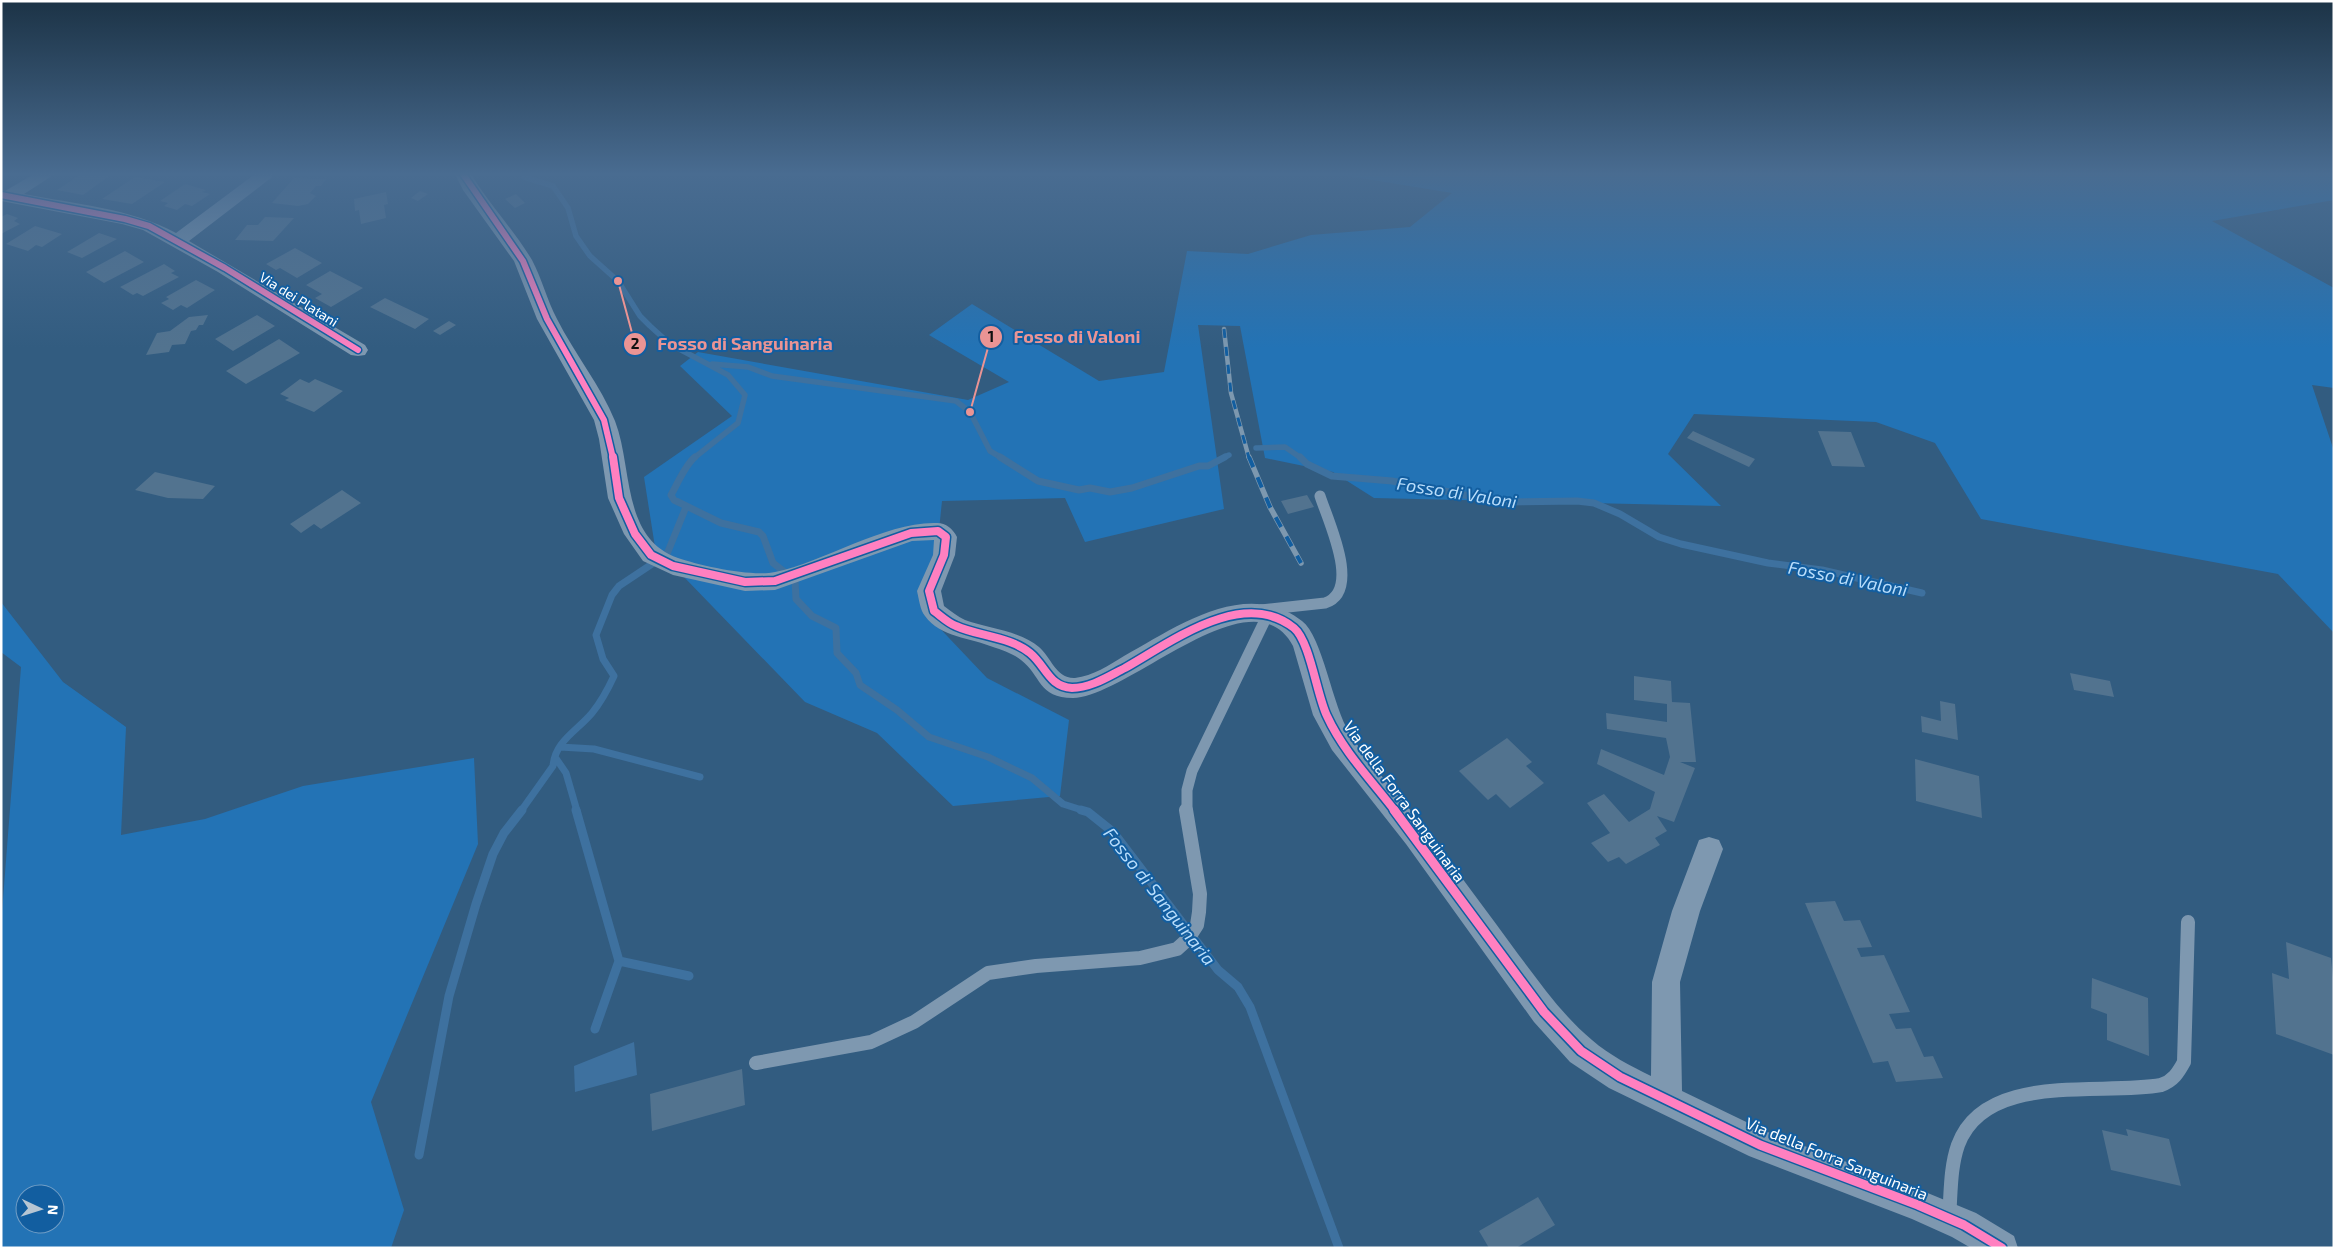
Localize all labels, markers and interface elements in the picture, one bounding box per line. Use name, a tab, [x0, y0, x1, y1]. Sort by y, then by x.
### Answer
street label: Via dei Platani	[256, 268, 342, 330]
callout: Fosso di Valoni	[979, 321, 1151, 354]
text: Fosso di Valoni	[1014, 325, 1140, 347]
callout: Fosso di Sanguinaria	[622, 327, 842, 360]
text: 1	[988, 327, 994, 345]
text: Fosso di Sanguinaria	[657, 332, 833, 354]
text: 2	[631, 334, 640, 352]
water label: Fosso di Valoni	[1395, 472, 1519, 512]
water label: Fosso di Valoni	[1786, 556, 1910, 600]
street label: Via della Forra Sanguinaria	[1340, 717, 1470, 885]
water label: Fosso di Sanguinaria	[1099, 823, 1221, 969]
street label: Via della Forra Sanguinaria	[1743, 1113, 1931, 1203]
north arrow	[15, 1184, 65, 1234]
text: N	[45, 1204, 62, 1216]

